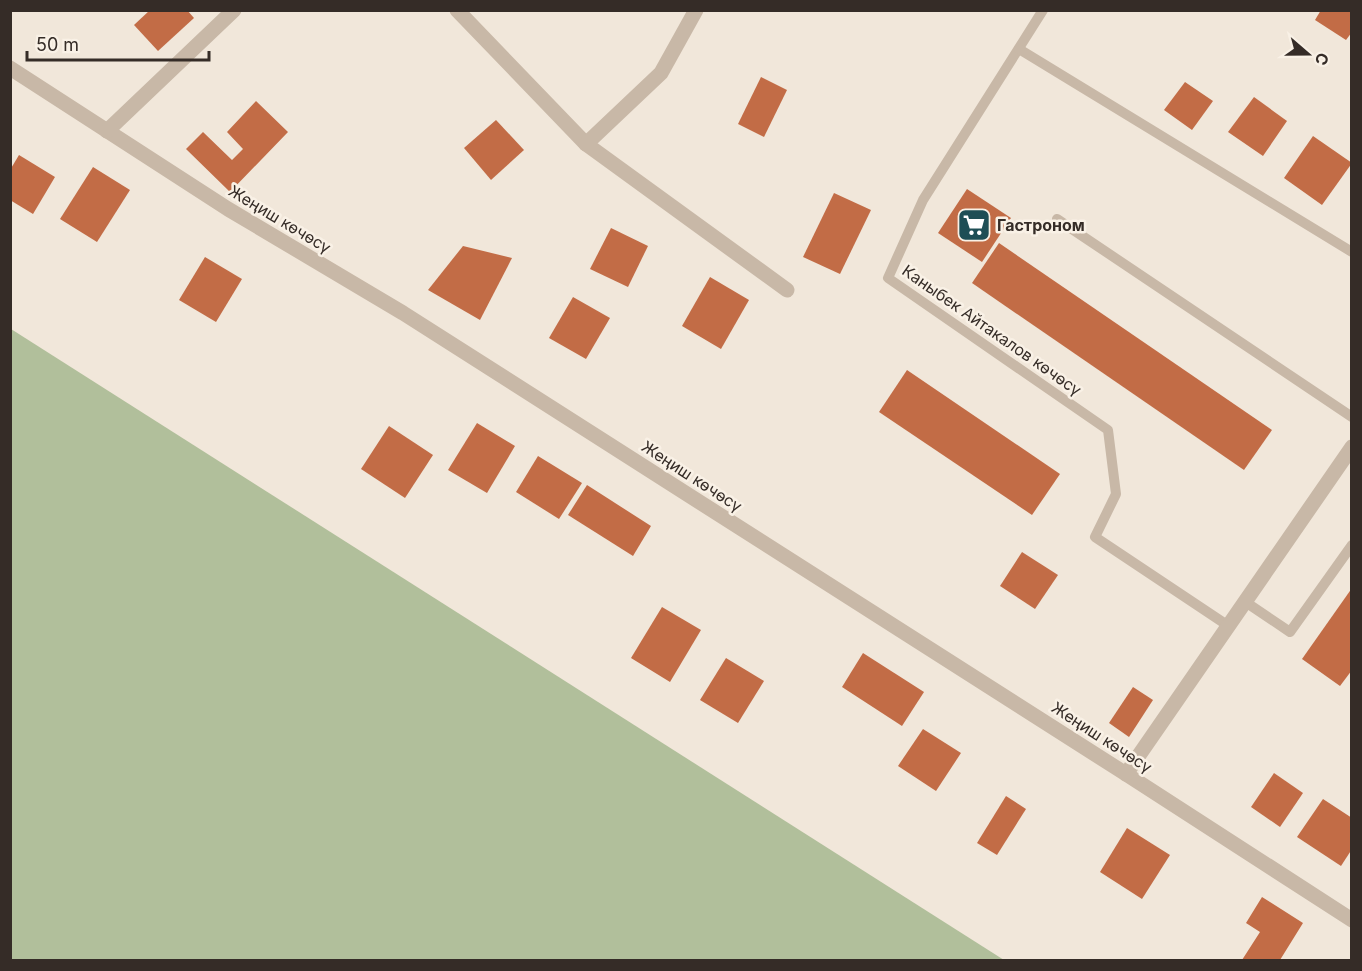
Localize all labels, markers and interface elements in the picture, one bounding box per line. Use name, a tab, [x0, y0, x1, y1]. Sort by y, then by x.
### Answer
scale bar	[27, 24, 208, 62]
north arrow	[1278, 24, 1338, 84]
text: 50 m	[36, 34, 79, 55]
text: С	[1311, 50, 1334, 68]
street label: Жеңиш көчөсү	[225, 181, 335, 257]
supermarket icon: Гастроном	[956, 207, 992, 243]
place label: Гастроном	[997, 215, 1085, 235]
street label: Каныбек Айтакалов көчөсү	[898, 260, 1086, 400]
street label: Жеңиш көчөсү	[638, 436, 746, 516]
street label: Жеңиш көчөсү	[1048, 697, 1156, 777]

